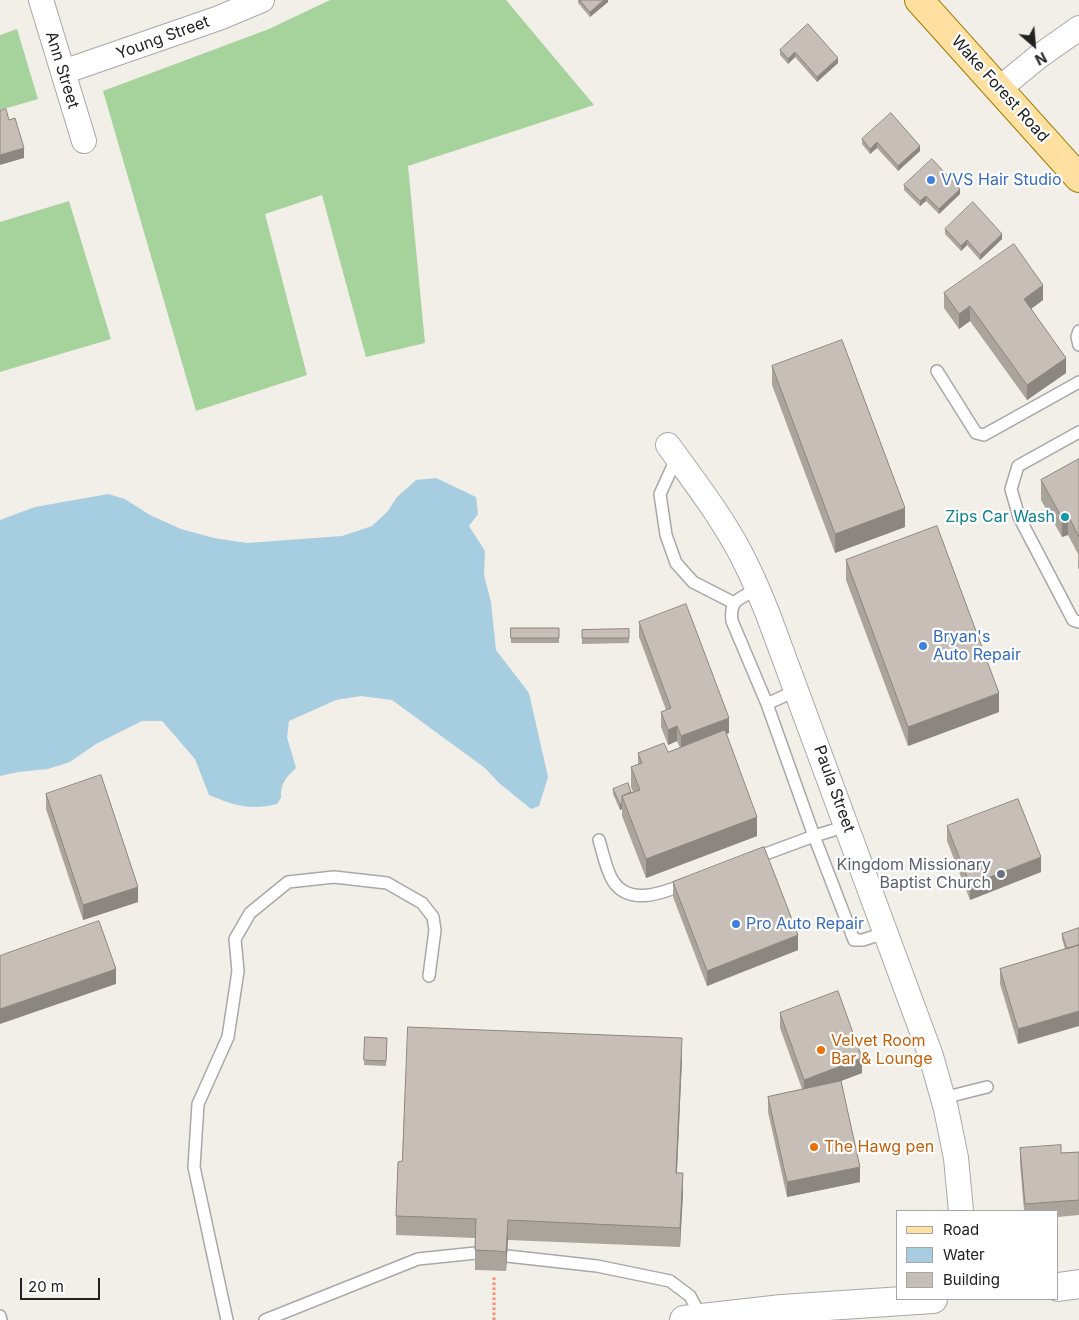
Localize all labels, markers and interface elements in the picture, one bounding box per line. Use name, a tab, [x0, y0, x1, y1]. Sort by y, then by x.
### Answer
street label: Young Street	[114, 12, 212, 64]
north arrow	[1009, 20, 1059, 70]
street label: Ann Street	[41, 29, 83, 111]
street label: Wake Forest Road	[947, 32, 1053, 146]
text: N	[1032, 49, 1050, 69]
place label: VVS Hair Studio	[941, 170, 1062, 190]
marker: VVS Hair Studio	[925, 174, 937, 186]
place label: Zips Car Wash	[945, 507, 1055, 527]
marker: Zips Car Wash	[1059, 511, 1071, 523]
place label: Bryan's Auto Repair	[933, 627, 1021, 665]
marker: Bryan's Auto Repair	[917, 640, 929, 652]
street label: Paula Street	[809, 743, 859, 835]
place label: Kingdom Missionary Baptist Church	[837, 855, 991, 893]
marker: Kingdom Missionary Baptist Church	[995, 868, 1007, 880]
place label: Pro Auto Repair	[746, 914, 864, 934]
marker: Pro Auto Repair	[730, 918, 742, 930]
place label: Velvet Room Bar & Lounge	[831, 1031, 932, 1069]
marker: Velvet Room Bar & Lounge	[815, 1044, 827, 1056]
place label: The Hawg pen	[824, 1137, 934, 1157]
marker: The Hawg pen	[808, 1141, 820, 1153]
legend	[896, 1210, 1059, 1300]
text: Road	[943, 1220, 979, 1239]
text: Water	[943, 1245, 985, 1264]
scale bar	[22, 1268, 102, 1300]
text: Building	[943, 1270, 1000, 1289]
text: 20 m	[28, 1277, 64, 1296]

